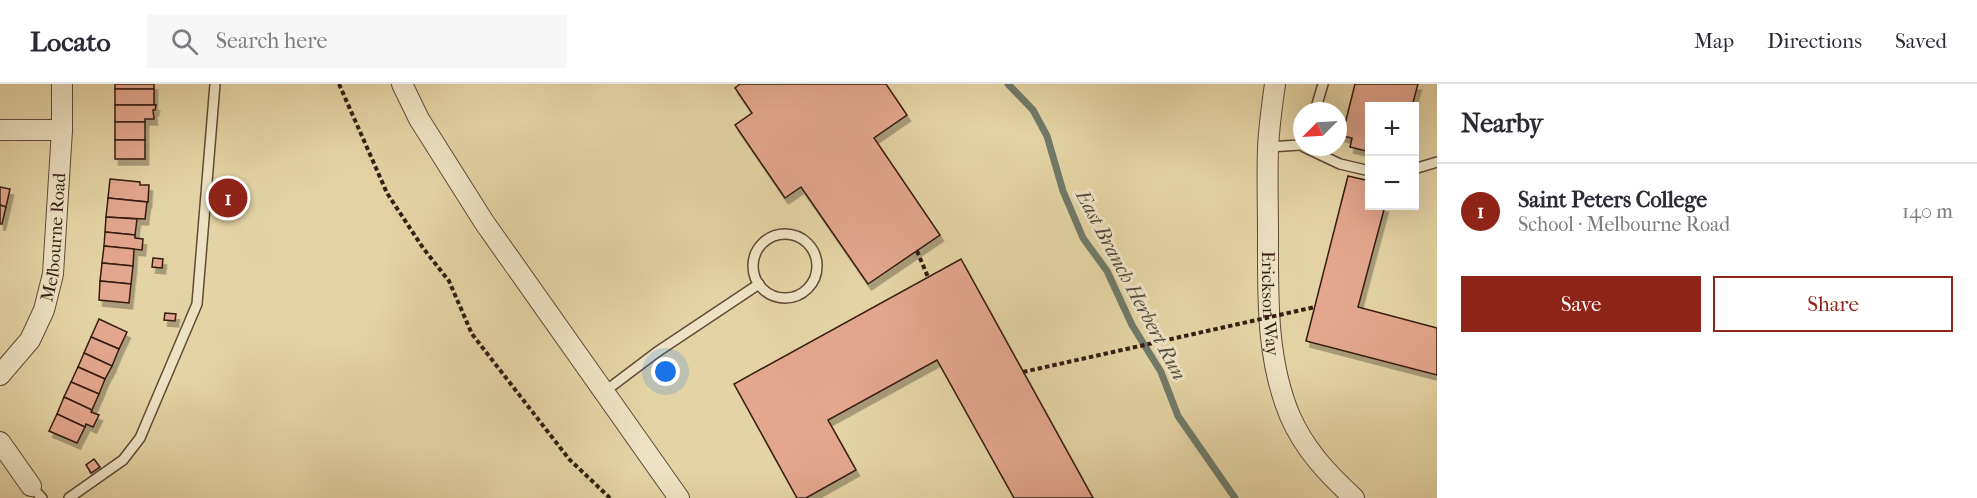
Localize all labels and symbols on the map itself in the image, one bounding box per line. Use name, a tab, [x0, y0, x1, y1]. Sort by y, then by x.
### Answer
north arrow	[1293, 102, 1347, 156]
street label: Melbourne Road	[36, 172, 70, 304]
pin: 1	[208, 176, 248, 220]
water label: East Branch Herbert Run	[1071, 185, 1191, 384]
street label: Erickson Way	[1257, 251, 1284, 359]
your location	[651, 357, 680, 386]

